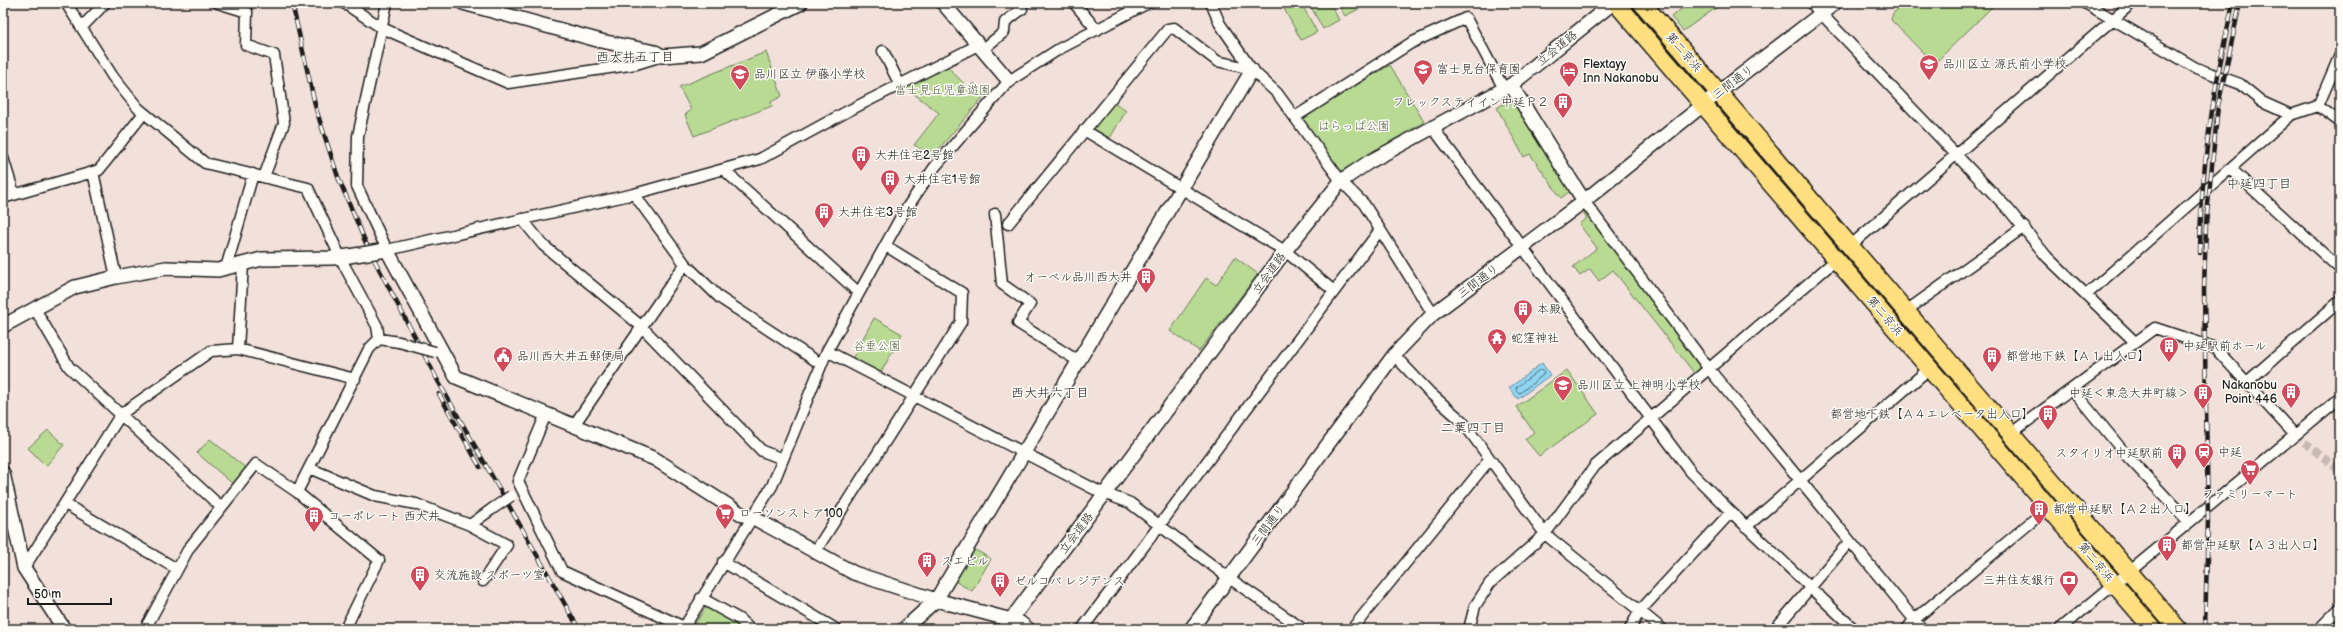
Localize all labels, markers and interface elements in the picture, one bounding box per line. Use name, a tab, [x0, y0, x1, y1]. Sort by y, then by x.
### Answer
street label: 立会道路	[1534, 27, 1581, 69]
street label: 第二京浜	[1662, 29, 1705, 75]
district label: 西大井五丁目	[596, 49, 674, 65]
school or university icon: 品川区立 源氏前小学校	[1918, 53, 1940, 81]
place label: Flextayy Inn Nakanobu	[1583, 57, 1659, 86]
place label: 品川区立 源氏前小学校	[1943, 57, 2066, 72]
school or university icon: 富士見台保育園	[1412, 58, 1434, 86]
hotel icon: Flextayy Inn Nakanobu	[1558, 60, 1580, 88]
place label: 富士見台保育園	[1437, 62, 1521, 77]
street label: 三間通り	[1710, 62, 1757, 103]
school or university icon: 品川区立 伊藤小学校	[729, 63, 751, 91]
place label: 品川区立 伊藤小学校	[754, 67, 865, 82]
park label: 富士見丘児童遊園	[895, 83, 991, 98]
building icon: フレックステイイン中延Ｐ２	[1552, 91, 1574, 119]
place label: フレックステイイン中延Ｐ２	[1393, 95, 1549, 110]
park label: はらっぱ公園	[1318, 119, 1390, 134]
building icon: 大井住宅2号館	[850, 144, 872, 172]
place label: 大井住宅2号館	[875, 148, 954, 163]
building icon: 大井住宅1号館	[879, 168, 901, 196]
place label: 大井住宅1号館	[904, 172, 981, 187]
district label: 中延四丁目	[2226, 176, 2292, 192]
building icon: 大井住宅3号館	[813, 201, 835, 229]
place label: 大井住宅3号館	[838, 205, 917, 220]
street label: 立会道路	[1249, 249, 1290, 297]
street label: 三間通り	[1455, 261, 1502, 302]
building icon: オーベル品川西大井	[1135, 266, 1157, 294]
place label: オーベル品川西大井	[1024, 270, 1132, 285]
street label: 第二京浜	[1863, 293, 1906, 340]
building icon: 本殿	[1512, 298, 1534, 326]
place label: 本殿	[1537, 302, 1561, 317]
temple icon: 蛇窪神社	[1486, 327, 1508, 355]
place label: 蛇窪神社	[1511, 331, 1559, 346]
building icon: 中延駅前ホール	[2158, 335, 2180, 363]
park label: 谷垂公園	[853, 339, 901, 354]
place label: 中延駅前ホール	[2183, 339, 2266, 354]
public building icon: 品川西大井五郵便局	[492, 345, 514, 373]
building icon: 都営地下鉄【Ａ１出入口】	[1981, 345, 2003, 373]
place label: 品川西大井五郵便局	[517, 349, 625, 364]
place label: 都営地下鉄【Ａ１出入口】	[2006, 349, 2150, 364]
school or university icon: 品川区立 上神明小学校	[1552, 374, 1574, 402]
place label: 品川区立 上神明小学校	[1577, 378, 1700, 393]
place label: Nakanobu Point 446	[2222, 378, 2277, 407]
building icon: Nakanobu Point 446	[2280, 381, 2302, 409]
building icon: 中延＜東急大井町線＞	[2192, 382, 2214, 410]
district label: 西大井六丁目	[1011, 385, 1089, 401]
place label: 中延＜東急大井町線＞	[2069, 386, 2189, 401]
building icon: 都営地下鉄【Ａ４エレベータ出入口】	[2037, 403, 2059, 431]
place label: 都営地下鉄【Ａ４エレベータ出入口】	[1830, 407, 2034, 422]
district label: 二葉四丁目	[1440, 420, 1506, 436]
station icon: 中延	[2193, 441, 2215, 469]
building icon: スタイリオ中延駅前	[2166, 442, 2188, 470]
place label: 中延	[2218, 445, 2242, 460]
place label: スタイリオ中延駅前	[2055, 446, 2163, 461]
supermarket icon: ファミリーマート	[2239, 458, 2261, 486]
place label: ファミリーマート	[2202, 487, 2298, 502]
building icon: 都営中延駅【Ａ２出入口】	[2028, 498, 2050, 526]
supermarket icon: ローソンストア100	[714, 502, 736, 530]
street label: 三間通り	[1248, 502, 1289, 549]
place label: 都営中延駅【Ａ２出入口】	[2053, 502, 2197, 517]
building icon: コーポレート 西大井	[303, 505, 325, 533]
place label: ローソンストア100	[739, 506, 843, 521]
place label: コーポレート 西大井	[328, 509, 440, 524]
street label: 立会道路	[1056, 510, 1097, 557]
building icon: 都営中延駅【Ａ３出入口】	[2156, 534, 2178, 562]
place label: 都営中延駅【Ａ３出入口】	[2181, 538, 2325, 553]
street label: 第二京浜	[2074, 539, 2117, 586]
building icon: スエビル	[916, 550, 938, 578]
place label: スエビル	[941, 554, 989, 569]
building icon: 交流施設 スポーツ室	[409, 564, 431, 592]
place label: 交流施設 スポーツ室	[434, 568, 545, 583]
bank icon: 三井住友銀行	[2058, 569, 2080, 597]
building icon: ゼルコバ レジデンス	[989, 570, 1011, 598]
place label: 三井住友銀行	[1983, 573, 2055, 588]
place label: ゼルコバ レジデンス	[1014, 574, 1125, 589]
scale bar	[28, 580, 111, 606]
text: 50 m	[34, 587, 61, 602]

